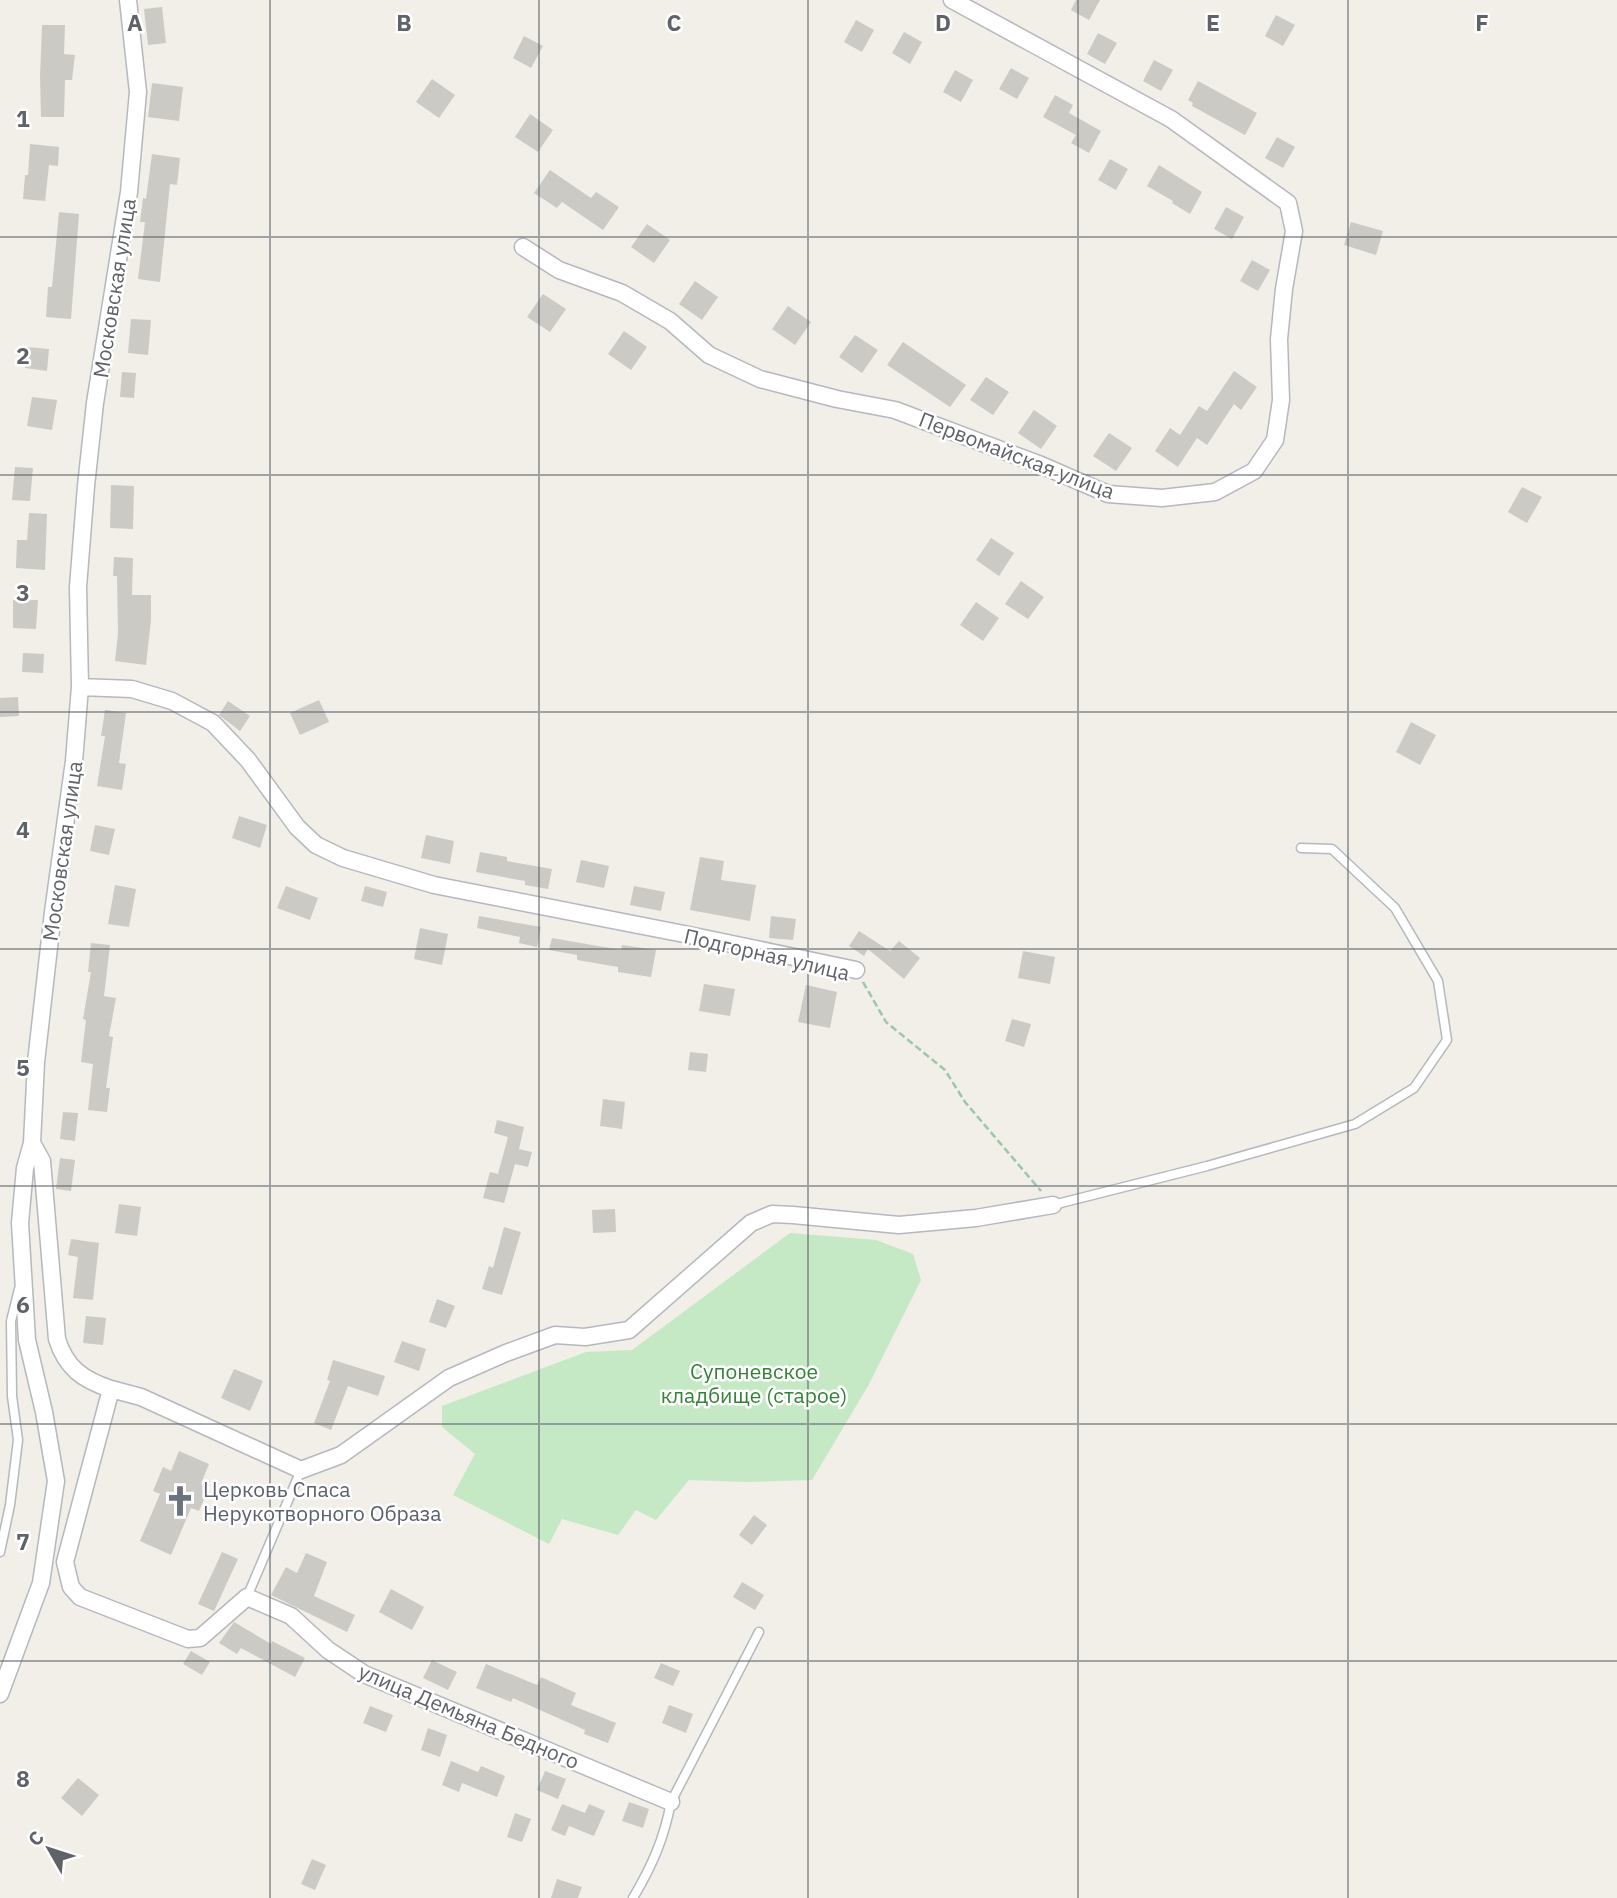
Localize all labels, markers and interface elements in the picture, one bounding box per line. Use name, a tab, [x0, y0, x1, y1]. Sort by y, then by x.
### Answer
text: A	[127, 7, 143, 37]
text: B	[396, 7, 412, 37]
text: C	[667, 7, 682, 37]
text: D	[935, 7, 951, 37]
text: E	[1206, 7, 1220, 37]
text: F	[1475, 7, 1489, 37]
text: 1	[16, 103, 30, 133]
street label: Московская улица	[86, 196, 142, 380]
text: 2	[16, 340, 30, 370]
street label: Первомайская улица	[915, 405, 1119, 505]
text: 3	[16, 577, 30, 607]
street label: Московская улица	[36, 759, 88, 943]
text: 4	[16, 814, 30, 844]
street label: Подгорная улица	[681, 921, 853, 987]
text: 5	[16, 1052, 30, 1082]
text: 6	[16, 1289, 30, 1319]
park label: Супоневское кладбище (старое)	[661, 1357, 847, 1409]
place label: Церковь Спаса Нерукотворного Образа	[203, 1475, 442, 1527]
church icon: Церковь Спаса Нерукотворного Образа	[163, 1484, 197, 1518]
text: 7	[16, 1526, 30, 1556]
street label: улица Демьяна Бедного	[354, 1657, 584, 1775]
text: 8	[16, 1763, 30, 1793]
north arrow	[14, 1814, 84, 1884]
text: С	[23, 1826, 49, 1851]

